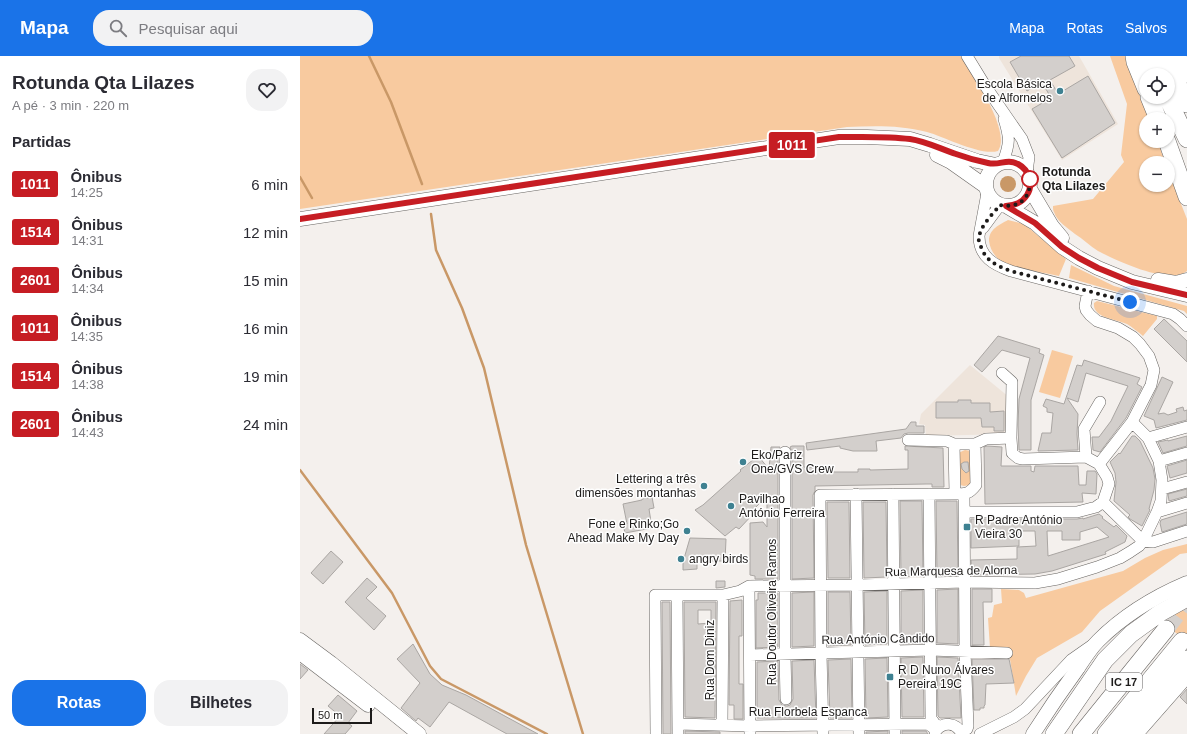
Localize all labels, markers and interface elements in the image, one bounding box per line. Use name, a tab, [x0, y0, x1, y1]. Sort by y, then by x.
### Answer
search box	[93, 10, 373, 46]
text: Mapa	[20, 17, 69, 38]
icon: search	[107, 17, 129, 39]
text: Pesquisar aqui	[139, 20, 238, 37]
text: Mapa	[1009, 20, 1044, 36]
text: Rotas	[1066, 20, 1103, 36]
text: Salvos	[1125, 20, 1167, 36]
map controls	[1139, 68, 1175, 192]
button: locate	[1139, 68, 1175, 104]
button: heart	[246, 69, 288, 111]
text: Rotunda Qta Lilazes	[12, 72, 195, 93]
place label: Escola Básica de Alfornelos	[977, 77, 1052, 105]
marker: Escola Básica de Alfornelos	[1055, 86, 1065, 96]
text: A pé · 3 min · 220 m	[12, 98, 129, 113]
button: +	[1139, 112, 1175, 148]
line badge: 1011	[764, 132, 820, 158]
text: Partidas	[12, 133, 71, 150]
text: 1011	[777, 137, 807, 153]
button: −	[1139, 156, 1175, 192]
place label: Rotunda Qta Lilazes	[1042, 165, 1106, 193]
text: Ônibus	[70, 168, 122, 185]
marker: Rotunda Qta Lilazes	[1021, 170, 1039, 188]
text: 1011	[20, 176, 50, 192]
text: 6 min	[251, 176, 288, 193]
text: 14:25	[70, 185, 103, 200]
text: Ônibus	[71, 216, 123, 233]
text: 1514	[20, 224, 51, 240]
text: 12 min	[243, 224, 288, 241]
text: 14:31	[71, 233, 104, 248]
text: Ônibus	[71, 264, 123, 281]
text: 2601	[20, 272, 51, 288]
text: 15 min	[243, 272, 288, 289]
text: 14:34	[71, 281, 104, 296]
your location	[1120, 292, 1140, 312]
text: Ônibus	[70, 312, 122, 329]
text: 1011	[20, 320, 50, 336]
text: 16 min	[243, 320, 288, 337]
text: 14:35	[70, 329, 103, 344]
text: Ônibus	[71, 360, 123, 377]
text: 1514	[20, 368, 51, 384]
text: 19 min	[243, 368, 288, 385]
text: 14:38	[71, 377, 104, 392]
text: Ônibus	[71, 408, 123, 425]
text: 2601	[20, 416, 51, 432]
text: 24 min	[243, 416, 288, 433]
text: 14:43	[71, 425, 104, 440]
place label: Eko/Pariz One/GVS Crew	[751, 448, 834, 476]
marker: Eko/Pariz One/GVS Crew	[738, 457, 748, 467]
place label: Lettering a três dimensões montanhas	[575, 472, 696, 500]
marker: Lettering a três dimensões montanhas	[699, 481, 709, 491]
place label: Pavilhao António Ferreira	[739, 492, 825, 520]
marker: Pavilhao António Ferreira	[726, 501, 736, 511]
place label: R Padre António Vieira 30	[975, 513, 1063, 541]
place label: Fone e Rinko;Go Ahead Make My Day	[568, 517, 679, 545]
marker: R Padre António Vieira 30	[962, 522, 972, 532]
marker: Fone e Rinko;Go Ahead Make My Day	[682, 526, 692, 536]
street label: Rua Doutor Oliveira Ramos	[765, 539, 779, 685]
place label: angry birds	[689, 552, 748, 566]
marker: angry birds	[676, 554, 686, 564]
street label: Rua Marquesa de Alorna	[885, 563, 1018, 579]
street label: Rua Dom Diniz	[703, 620, 717, 700]
street label: Rua António Cândido	[821, 631, 935, 647]
place label: R D Nuno Álvares Pereira 19C	[898, 662, 994, 691]
marker: R D Nuno Álvares Pereira 19C	[885, 672, 895, 682]
road number: IC 17	[1106, 673, 1142, 691]
button: Rotas	[12, 680, 146, 726]
button: Bilhetes	[154, 680, 288, 726]
street label: Rua Florbela Espanca	[749, 705, 868, 719]
scale bar	[312, 706, 372, 725]
text: 50 m	[318, 709, 342, 721]

